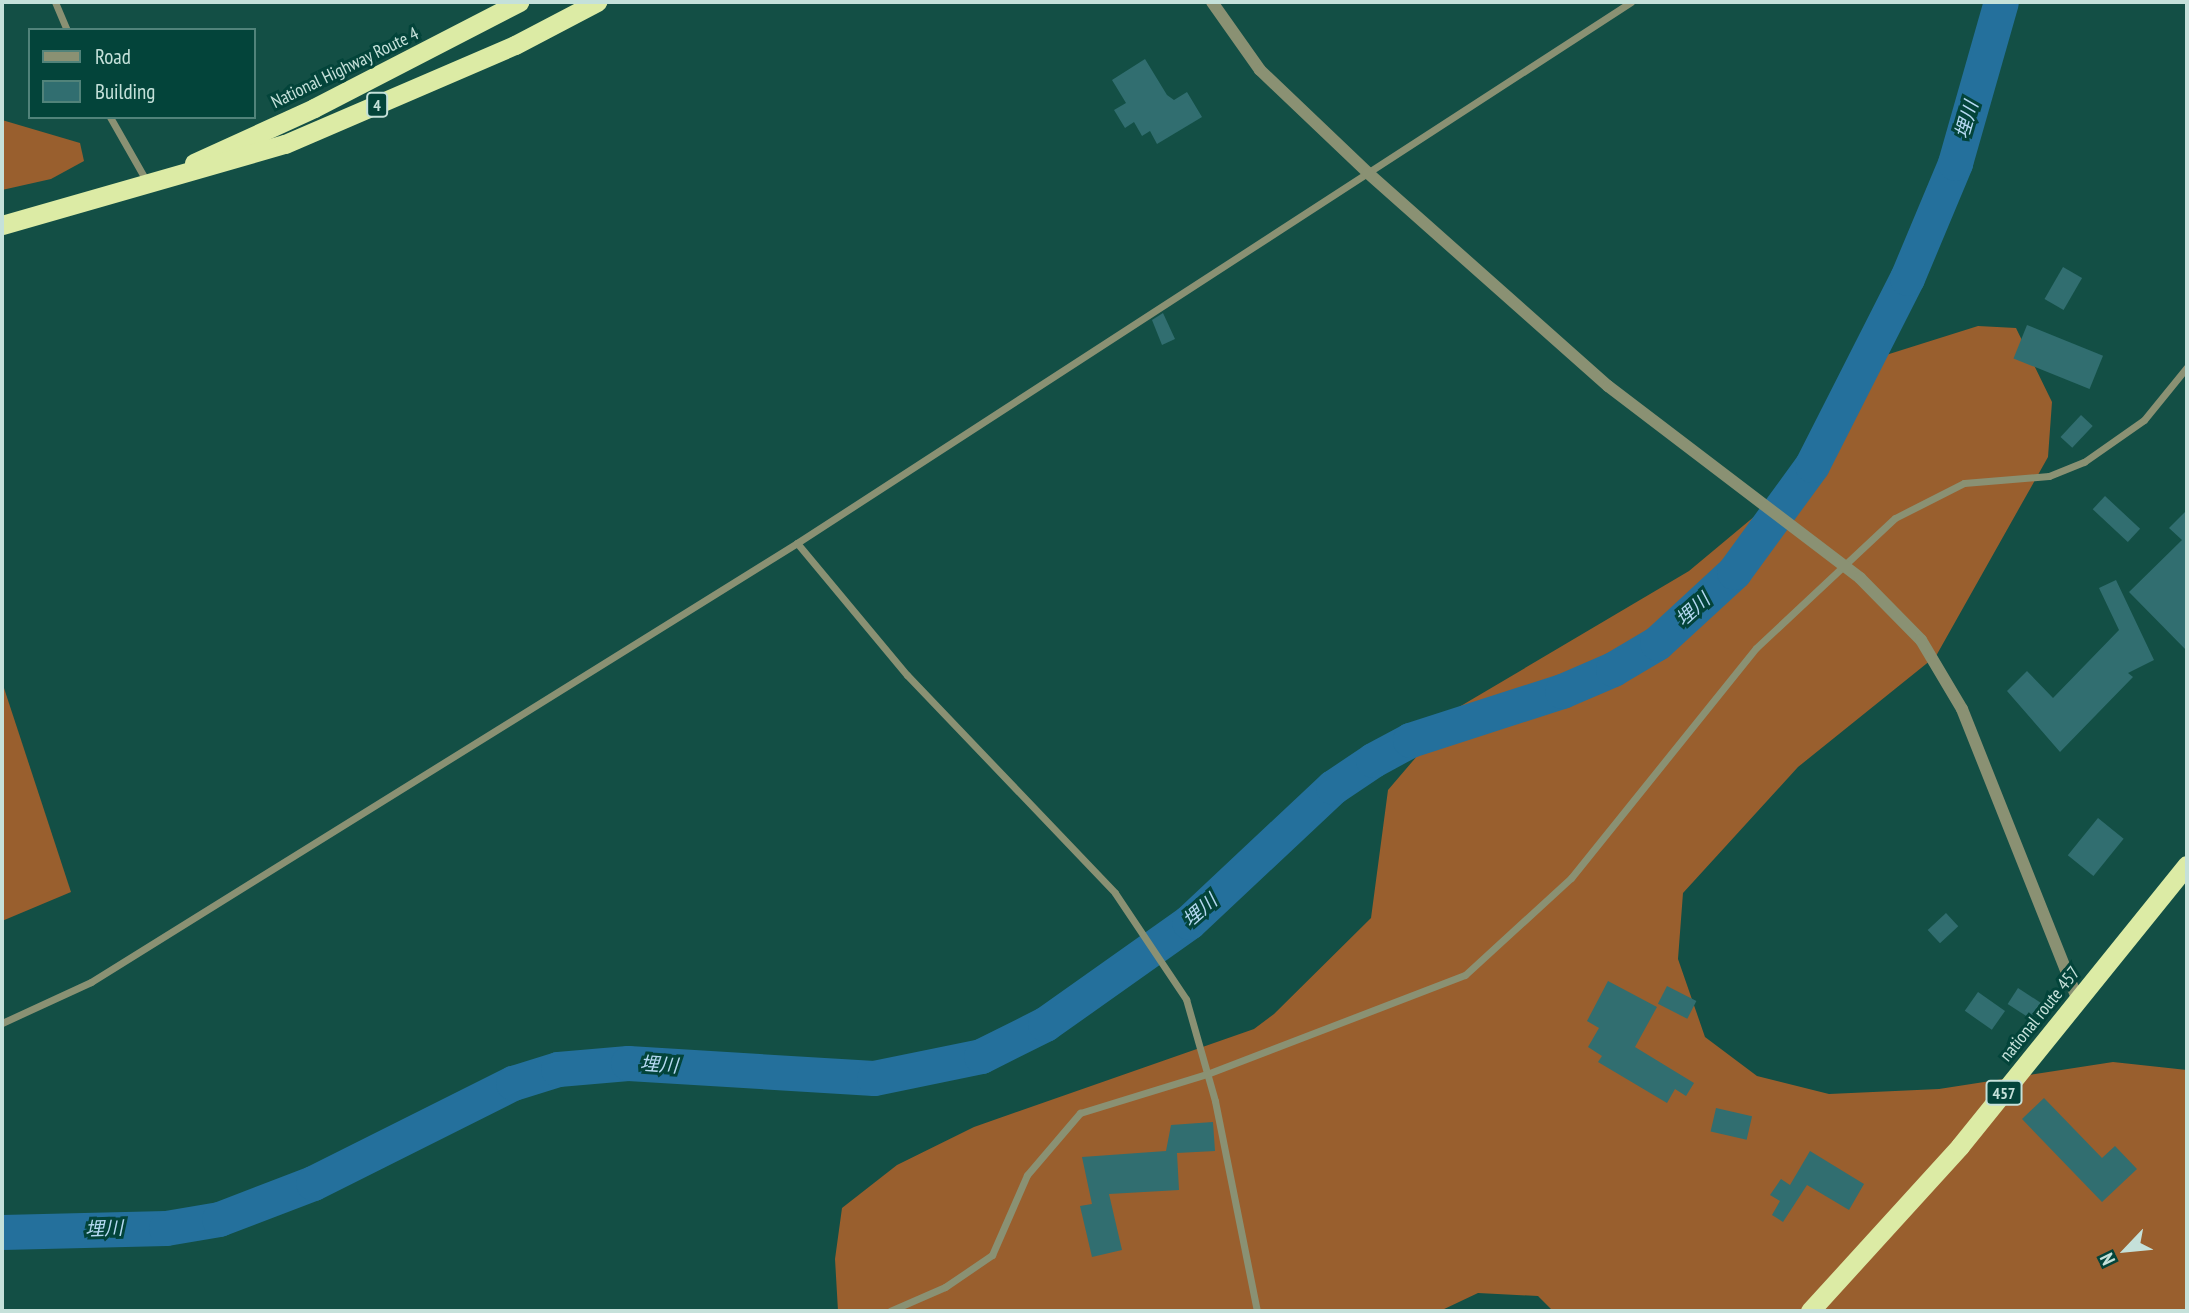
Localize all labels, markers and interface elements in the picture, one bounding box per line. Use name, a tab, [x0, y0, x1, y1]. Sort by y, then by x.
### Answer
street label: National Highway Route 4	[267, 23, 423, 113]
legend	[28, 28, 256, 119]
text: Road	[95, 43, 131, 70]
text: Building	[95, 78, 155, 105]
road number: 4	[365, 92, 389, 118]
water label: 埋川	[1951, 99, 1983, 141]
water label: 埋川	[1671, 589, 1715, 631]
water label: 埋川	[1178, 890, 1222, 932]
street label: national route 457	[1995, 962, 2085, 1066]
water label: 埋川	[639, 1052, 679, 1078]
road number: 457	[1985, 1080, 2023, 1106]
north arrow	[2091, 1215, 2161, 1285]
water label: 埋川	[85, 1217, 123, 1241]
text: N	[2094, 1249, 2120, 1269]

